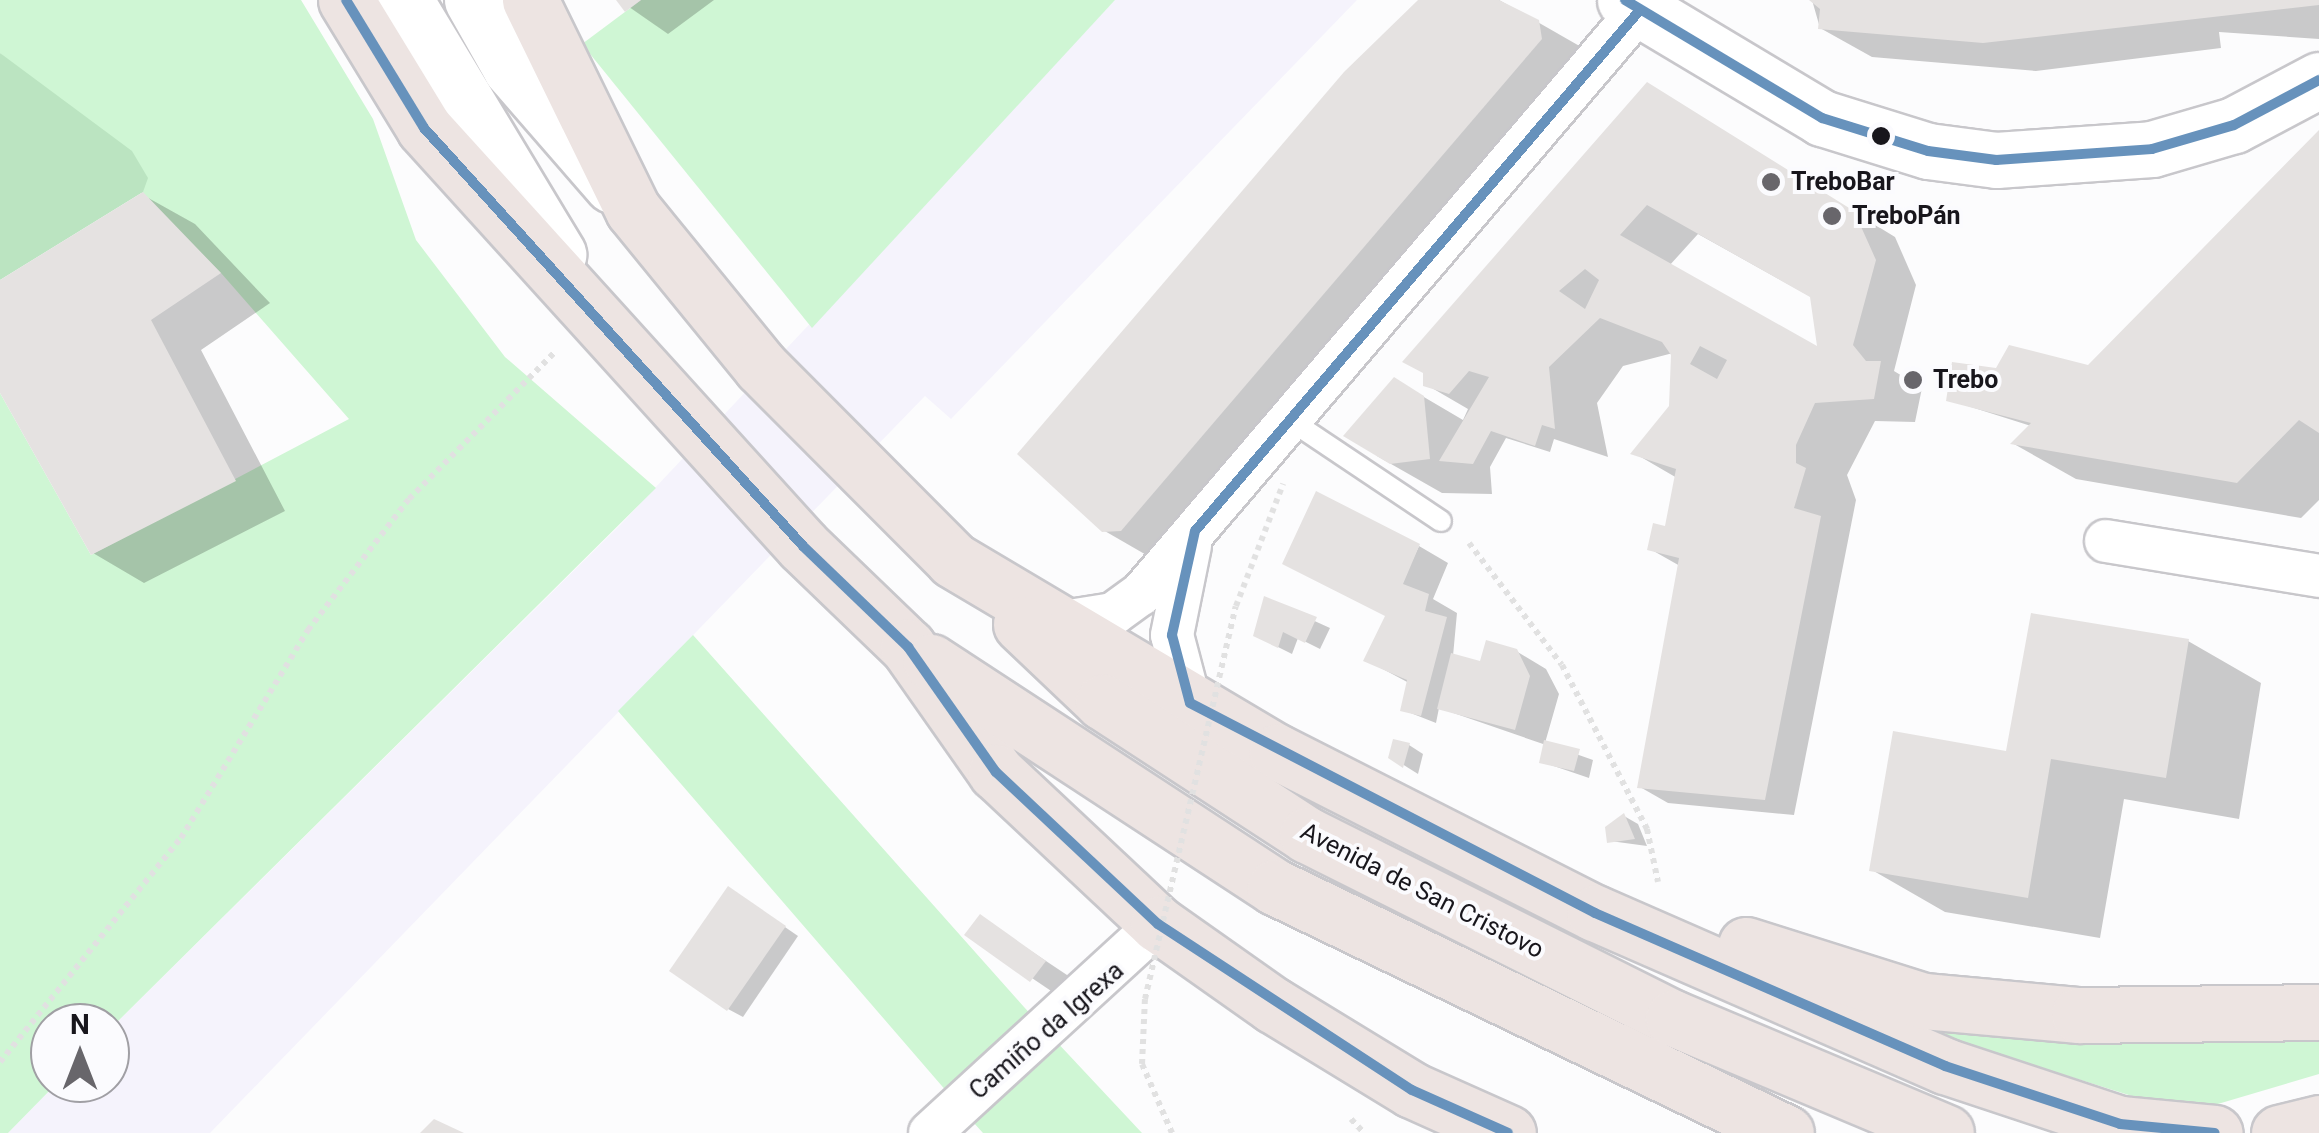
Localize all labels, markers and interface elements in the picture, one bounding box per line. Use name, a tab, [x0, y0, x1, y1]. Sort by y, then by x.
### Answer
unlabelled marker	[1871, 126, 1891, 146]
place label: TreboBar	[1791, 167, 1895, 197]
marker: TreboBar	[1760, 171, 1782, 193]
place label: TreboPán	[1852, 201, 1961, 231]
marker: TreboPán	[1821, 205, 1843, 227]
place label: Trebo	[1933, 365, 1998, 395]
marker: Trebo	[1902, 369, 1924, 391]
street label: Avenida de San Cristovo	[1296, 817, 1548, 965]
street label: Camiño da Igrexa	[964, 956, 1130, 1106]
north arrow	[30, 1003, 130, 1103]
text: N	[70, 1008, 90, 1041]

